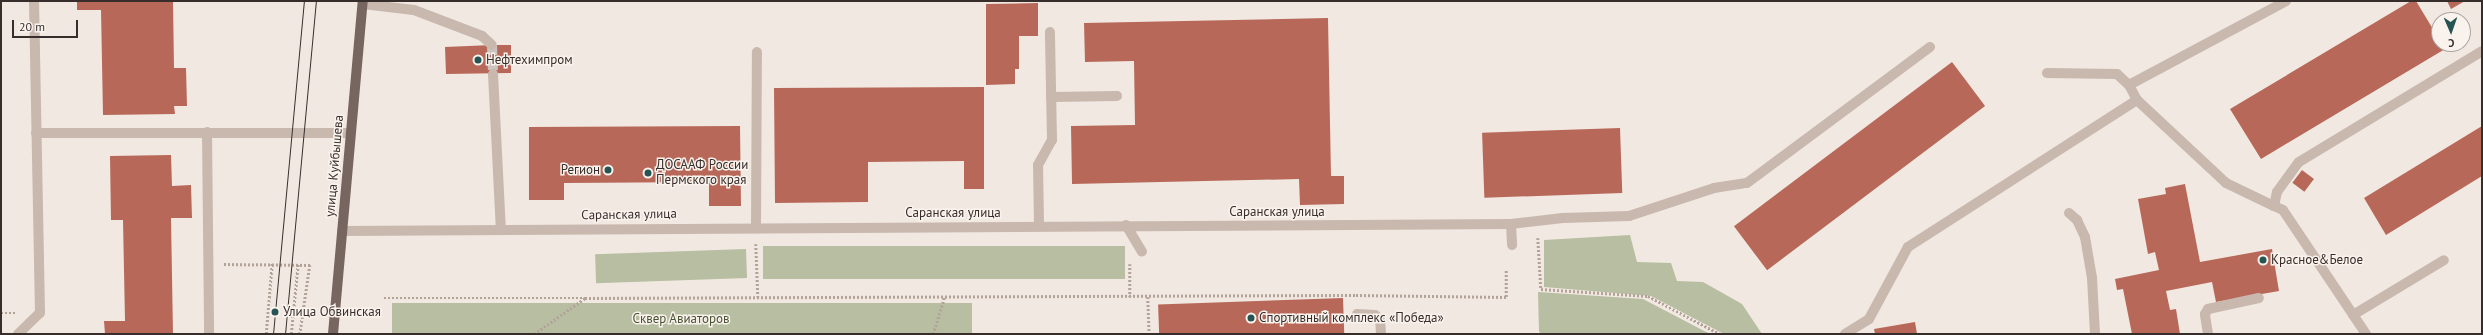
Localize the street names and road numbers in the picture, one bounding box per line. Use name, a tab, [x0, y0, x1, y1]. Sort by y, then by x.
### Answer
street label: улица Куйбышева	[323, 114, 347, 218]
street label: Саранская улица	[1229, 204, 1325, 220]
street label: Саранская улица	[905, 205, 1001, 221]
street label: Саранская улица	[581, 206, 677, 224]

